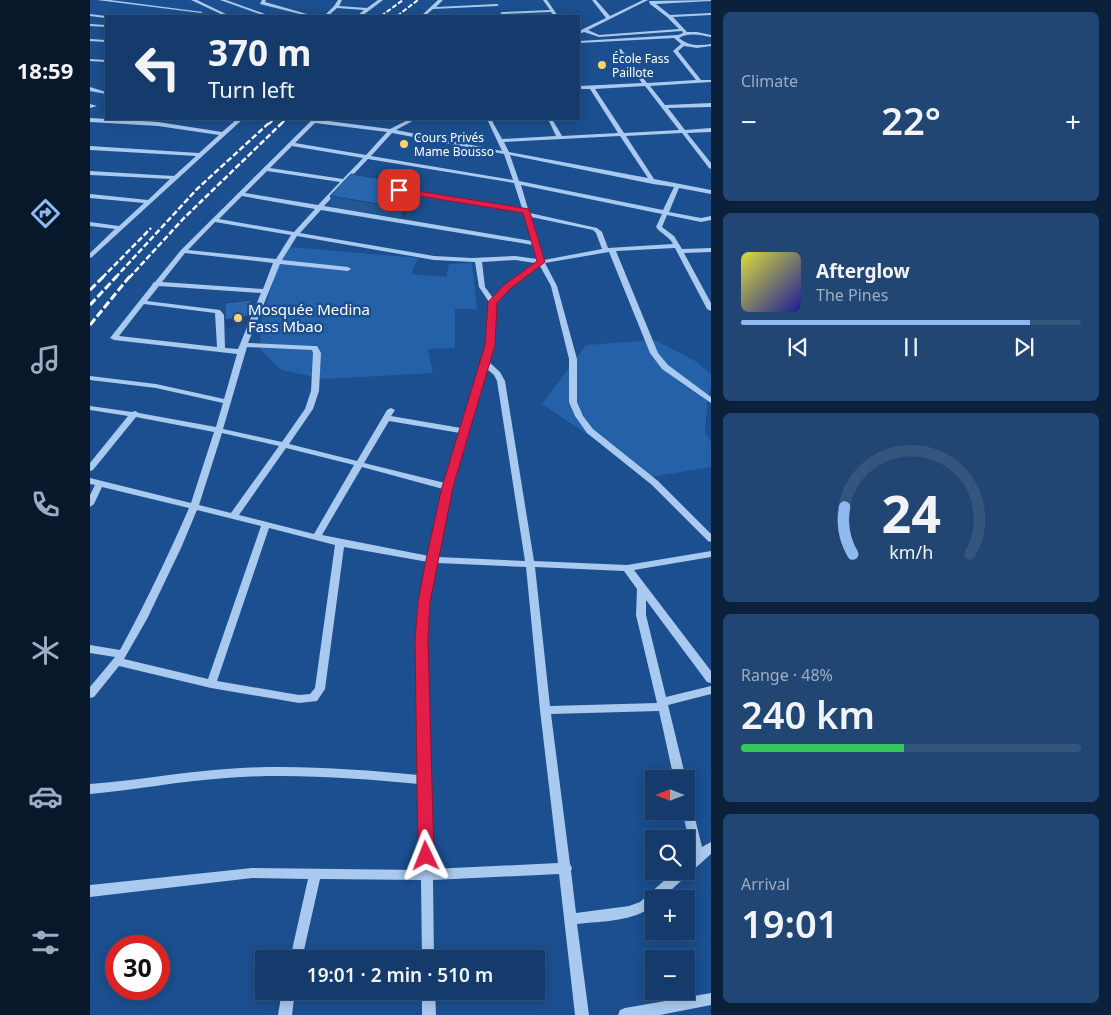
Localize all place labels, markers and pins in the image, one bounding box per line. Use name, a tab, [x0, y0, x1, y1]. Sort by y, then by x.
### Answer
place label: École Fass Paillote	[612, 50, 669, 81]
marker: École Fass Paillote	[596, 59, 608, 71]
place label: Cours Privés Mame Bousso	[414, 129, 494, 160]
marker: Cours Privés Mame Bousso	[398, 138, 410, 150]
pin	[378, 169, 420, 211]
place label: Mosquée Medina Fass Mbao	[248, 299, 370, 336]
marker: Mosquée Medina Fass Mbao	[232, 312, 244, 324]

